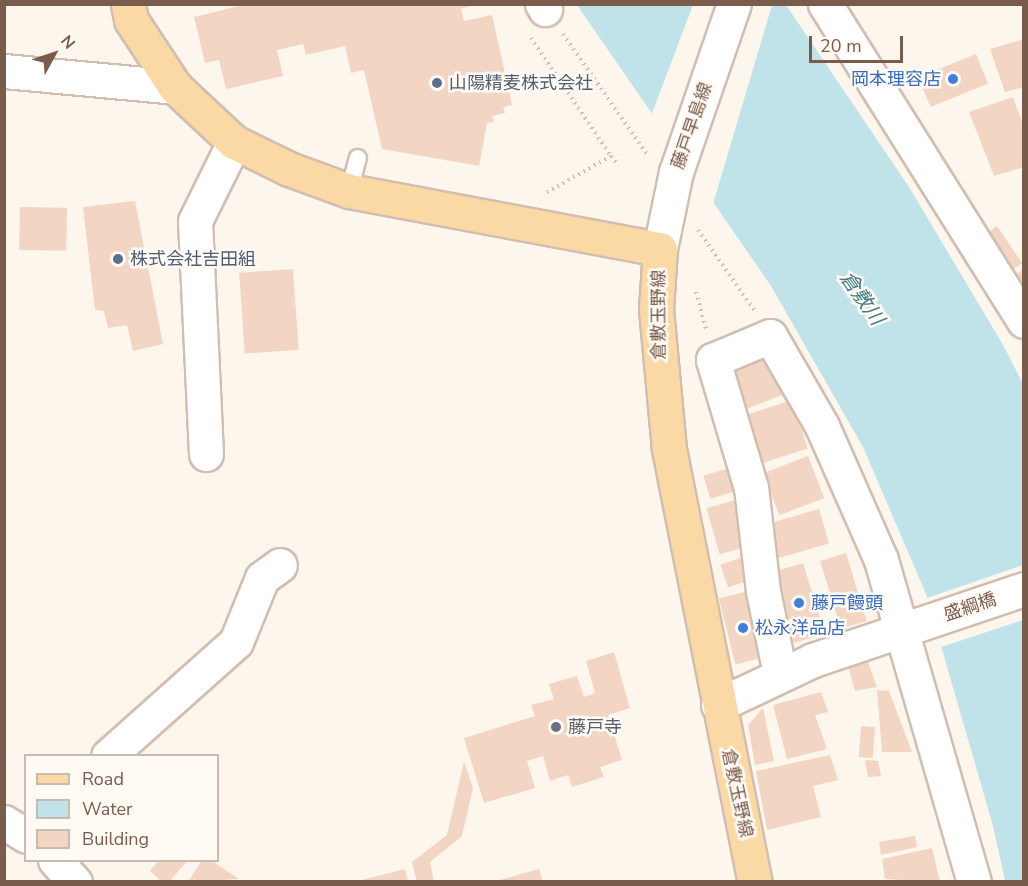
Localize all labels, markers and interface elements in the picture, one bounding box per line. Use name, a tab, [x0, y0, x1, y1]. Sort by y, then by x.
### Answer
north arrow	[24, 24, 84, 84]
scale bar	[812, 24, 906, 62]
text: N	[56, 31, 80, 54]
text: 20 m	[820, 34, 862, 58]
place label: 岡本理容店	[851, 68, 941, 90]
place label: 山陽精麦株式会社	[449, 72, 593, 94]
marker: 岡本理容店	[946, 72, 960, 86]
marker: 山陽精麦株式会社	[430, 76, 444, 90]
street label: 藤戸早島線	[667, 80, 717, 172]
place label: 株式会社吉田組	[130, 248, 256, 270]
marker: 株式会社吉田組	[111, 252, 125, 266]
water label: 倉敷川	[835, 267, 889, 329]
street label: 倉敷玉野線	[648, 270, 670, 360]
street label: 盛綱橋	[941, 588, 999, 626]
place label: 藤戸饅頭	[811, 592, 883, 614]
marker: 藤戸饅頭	[792, 596, 806, 610]
place label: 松永洋品店	[755, 617, 845, 639]
marker: 松永洋品店	[736, 621, 750, 635]
place label: 藤戸寺	[568, 716, 622, 738]
marker: 藤戸寺	[549, 720, 563, 734]
street label: 倉敷玉野線	[717, 747, 757, 839]
legend	[24, 754, 219, 862]
text: Road	[82, 767, 124, 791]
text: Water	[82, 797, 133, 821]
text: Building	[82, 827, 149, 851]

